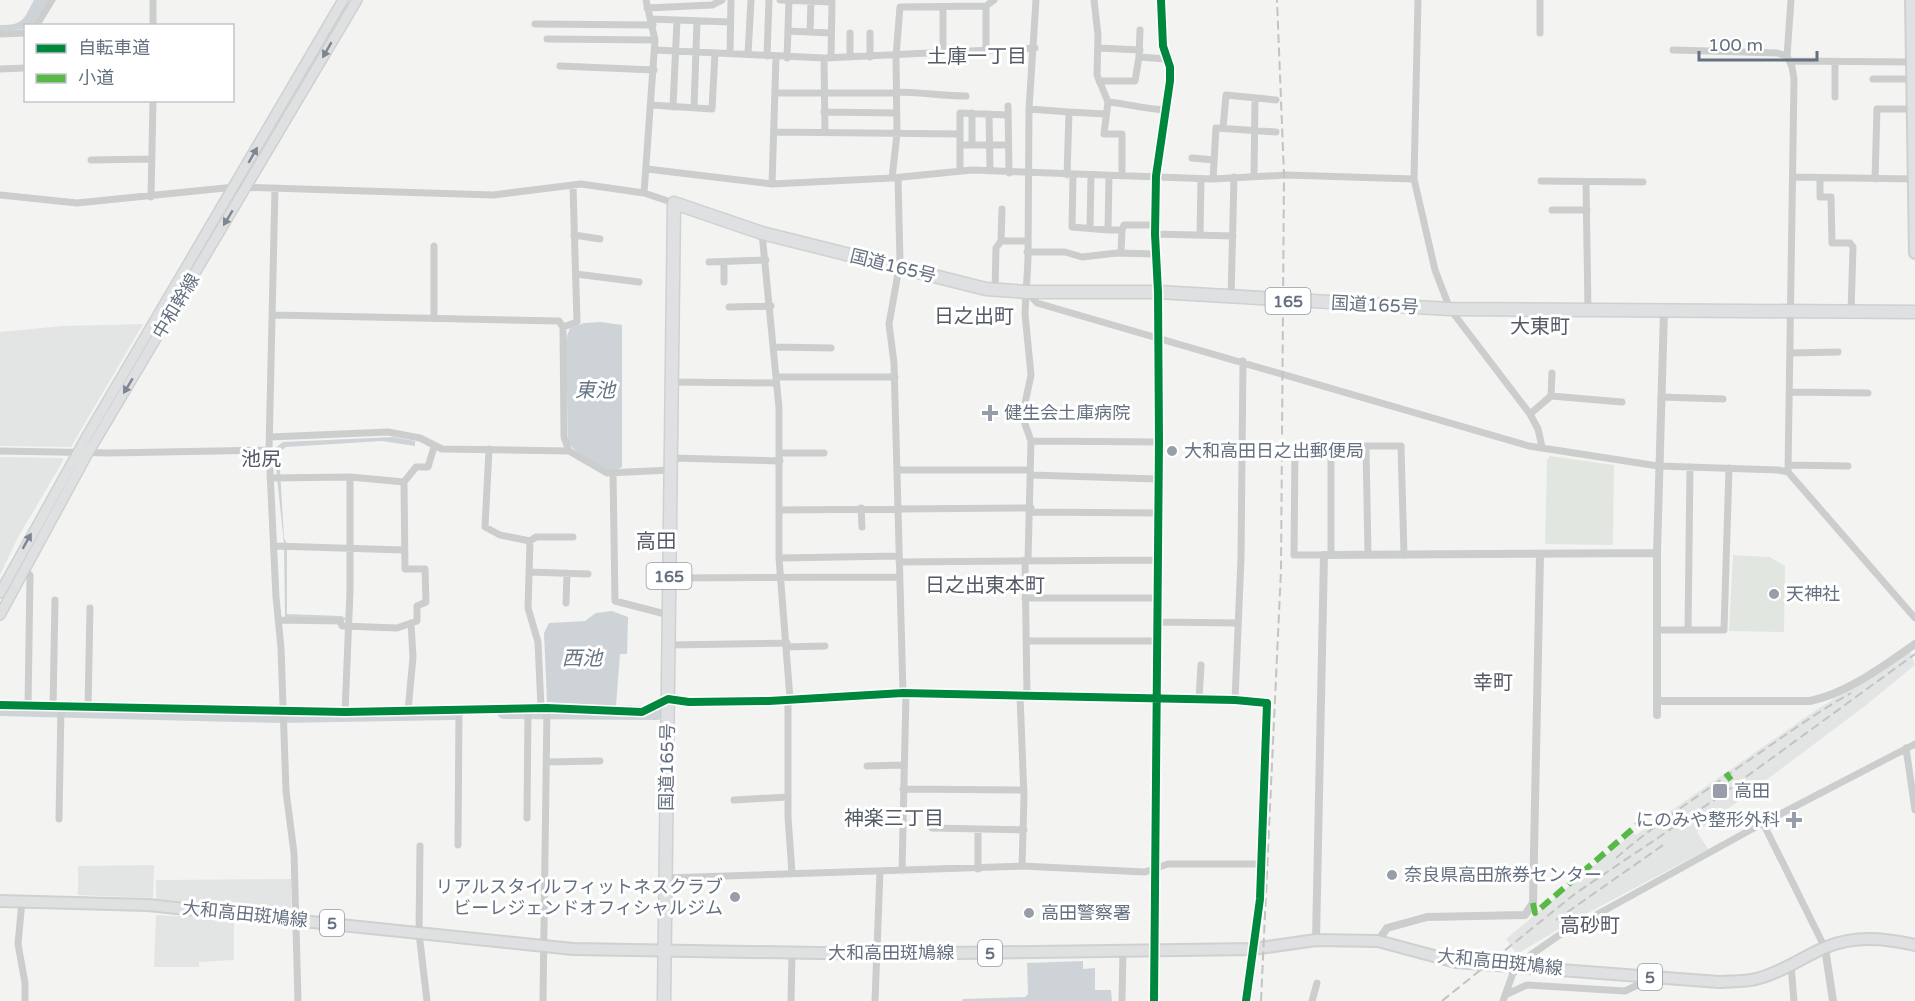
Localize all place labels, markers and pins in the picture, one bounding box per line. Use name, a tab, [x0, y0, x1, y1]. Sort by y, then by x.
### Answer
place label: 健生会土庫病院	[1004, 402, 1130, 424]
marker: 健生会土庫病院	[981, 404, 999, 422]
place label: 大和高田日之出郵便局	[1184, 440, 1364, 462]
marker: 大和高田日之出郵便局	[1165, 444, 1179, 458]
place label: 天神社	[1786, 583, 1840, 605]
marker: 天神社	[1767, 587, 1781, 601]
place label: 高田	[1734, 780, 1770, 802]
marker: 高田	[1711, 782, 1729, 800]
place label: にのみや整形外科	[1636, 809, 1780, 831]
marker: にのみや整形外科	[1785, 811, 1803, 829]
place label: 奈良県高田旅券センター	[1404, 864, 1602, 886]
marker: 奈良県高田旅券センター	[1385, 868, 1399, 882]
place label: リアルスタイルフィットネスクラブ ビーレジェンドオフィシャルジム	[436, 876, 723, 919]
marker: リアルスタイルフィットネスクラブ ビーレジェンドオフィシャルジム	[728, 890, 742, 904]
place label: 高田警察署	[1041, 902, 1131, 924]
marker: 高田警察署	[1022, 906, 1036, 920]

